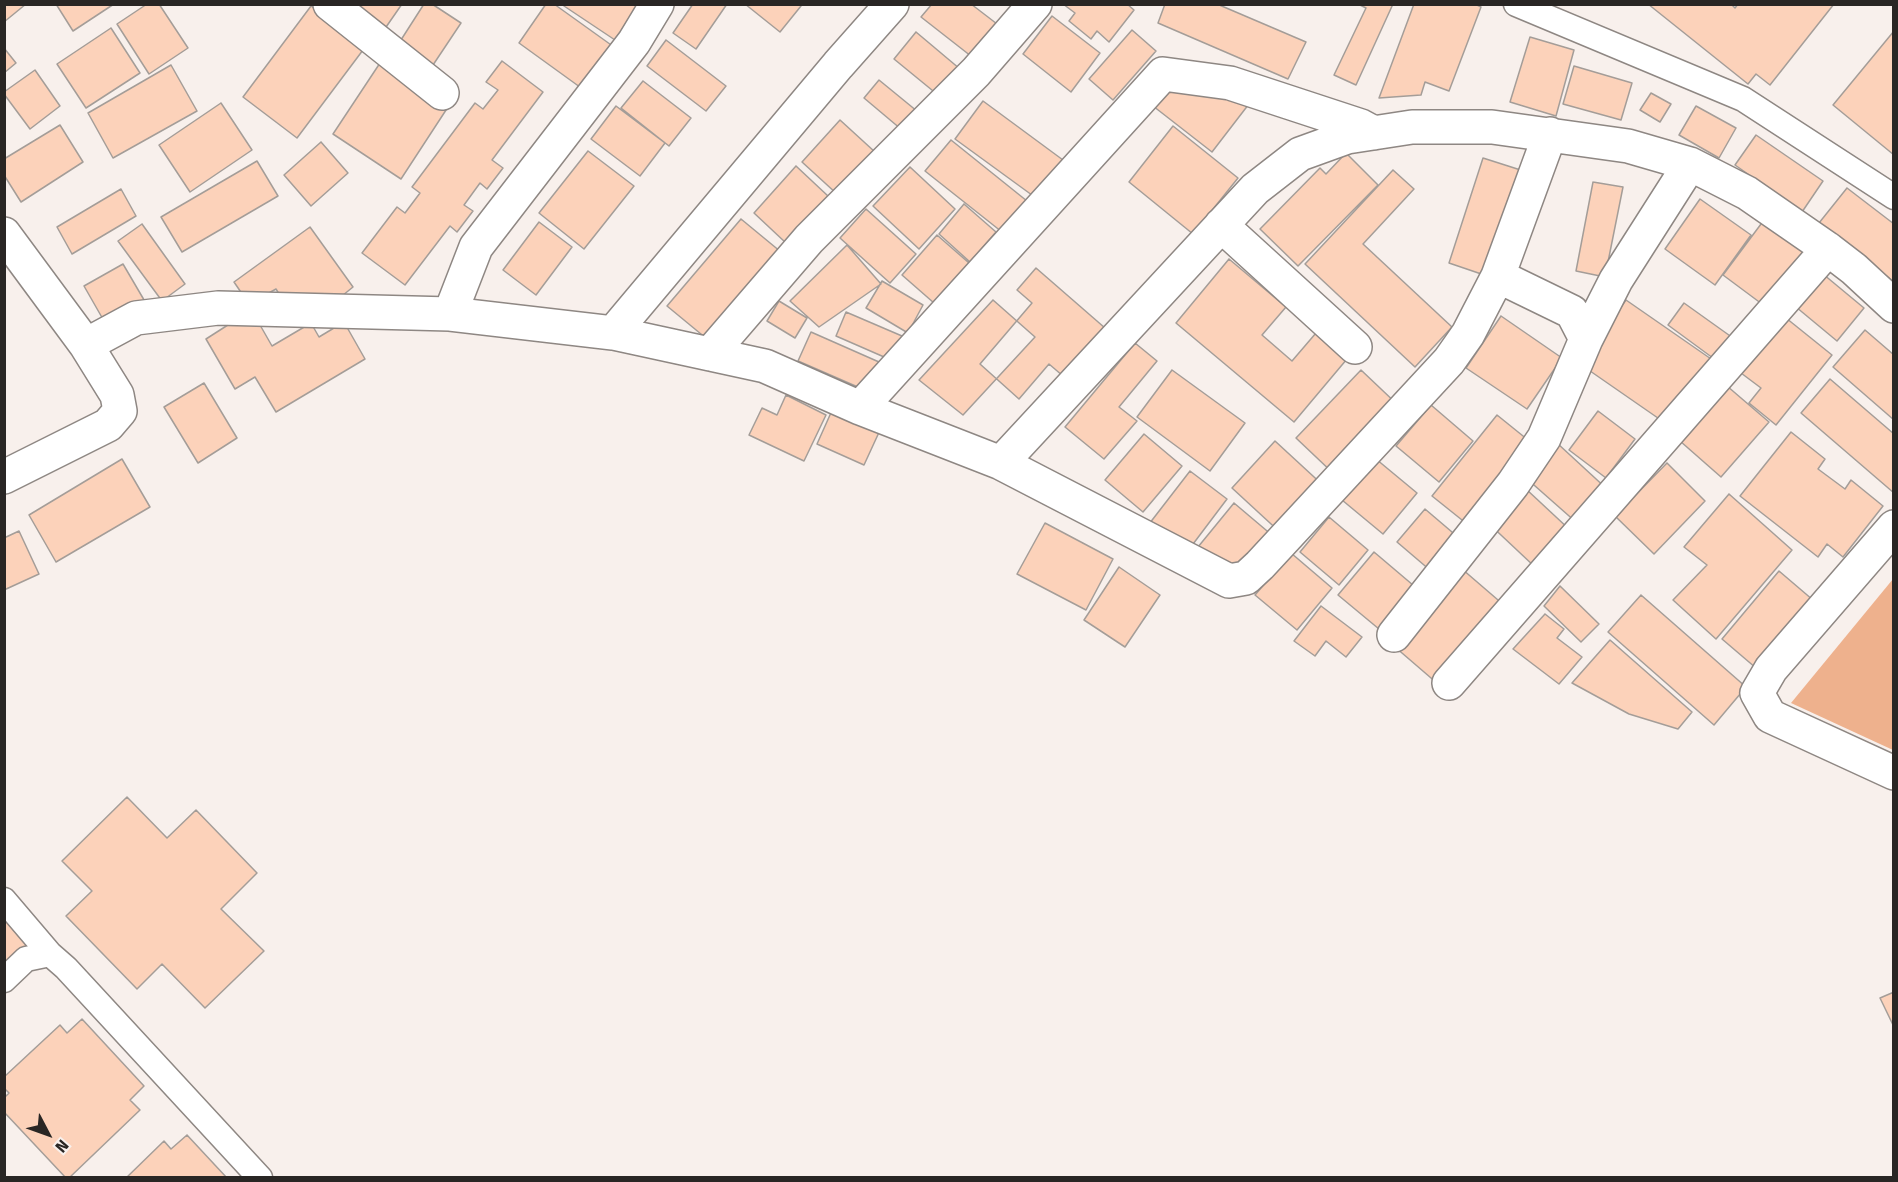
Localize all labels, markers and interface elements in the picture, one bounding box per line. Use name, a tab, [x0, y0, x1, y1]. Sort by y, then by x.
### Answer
north arrow	[18, 1104, 78, 1164]
text: N	[51, 1136, 73, 1156]

